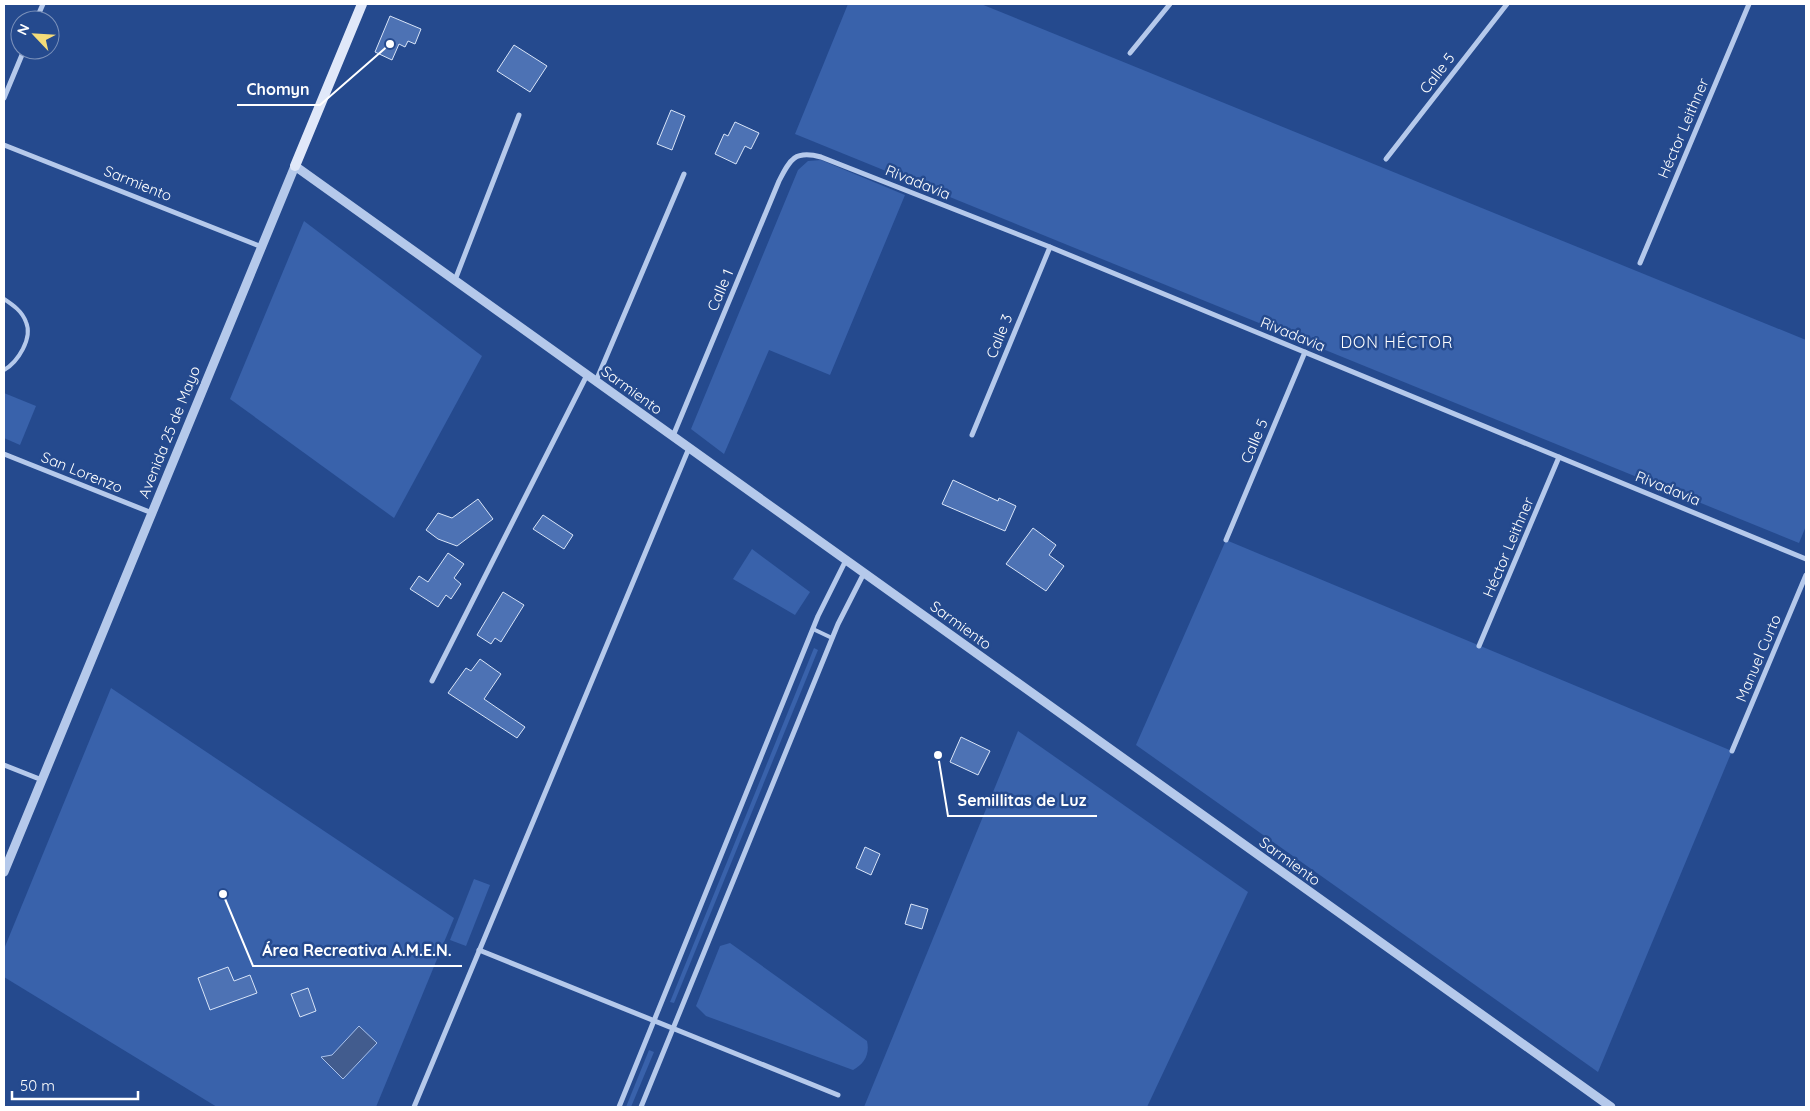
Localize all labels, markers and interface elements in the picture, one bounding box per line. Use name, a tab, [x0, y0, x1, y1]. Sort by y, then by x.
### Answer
north arrow	[10, 10, 60, 60]
text: N	[13, 21, 34, 38]
street label: Calle 5	[1415, 49, 1459, 97]
callout: Chomyn	[237, 74, 320, 105]
street label: Héctor Leithner	[1653, 75, 1713, 181]
text: Chomyn	[247, 79, 310, 99]
street label: Rivadavia	[883, 160, 953, 204]
street label: Sarmiento	[101, 161, 175, 205]
street label: Calle 1	[703, 266, 737, 314]
street label: Calle 3	[982, 311, 1016, 361]
street label: Rivadavia	[1258, 312, 1328, 356]
district label: DON HÉCTOR	[1340, 332, 1454, 352]
street label: Sarmiento	[598, 361, 666, 419]
street label: Avenida 25 de Mayo	[134, 363, 204, 501]
street label: Calle 5	[1236, 416, 1272, 466]
street label: San Lorenzo	[39, 447, 125, 497]
street label: Rivadavia	[1633, 466, 1703, 510]
street label: Héctor Leithner	[1478, 494, 1538, 600]
street label: Sarmiento	[927, 596, 995, 654]
street label: Manuel Curto	[1731, 612, 1785, 704]
callout: Semillitas de Luz	[948, 785, 1097, 816]
text: Semillitas de Luz	[958, 790, 1087, 810]
street label: Sarmiento	[1256, 832, 1324, 890]
callout: Área Recreativa A.M.E.N.	[253, 935, 462, 966]
text: Área Recreativa A.M.E.N.	[262, 940, 452, 960]
scale bar	[12, 1068, 139, 1100]
text: 50 m	[20, 1076, 55, 1095]

